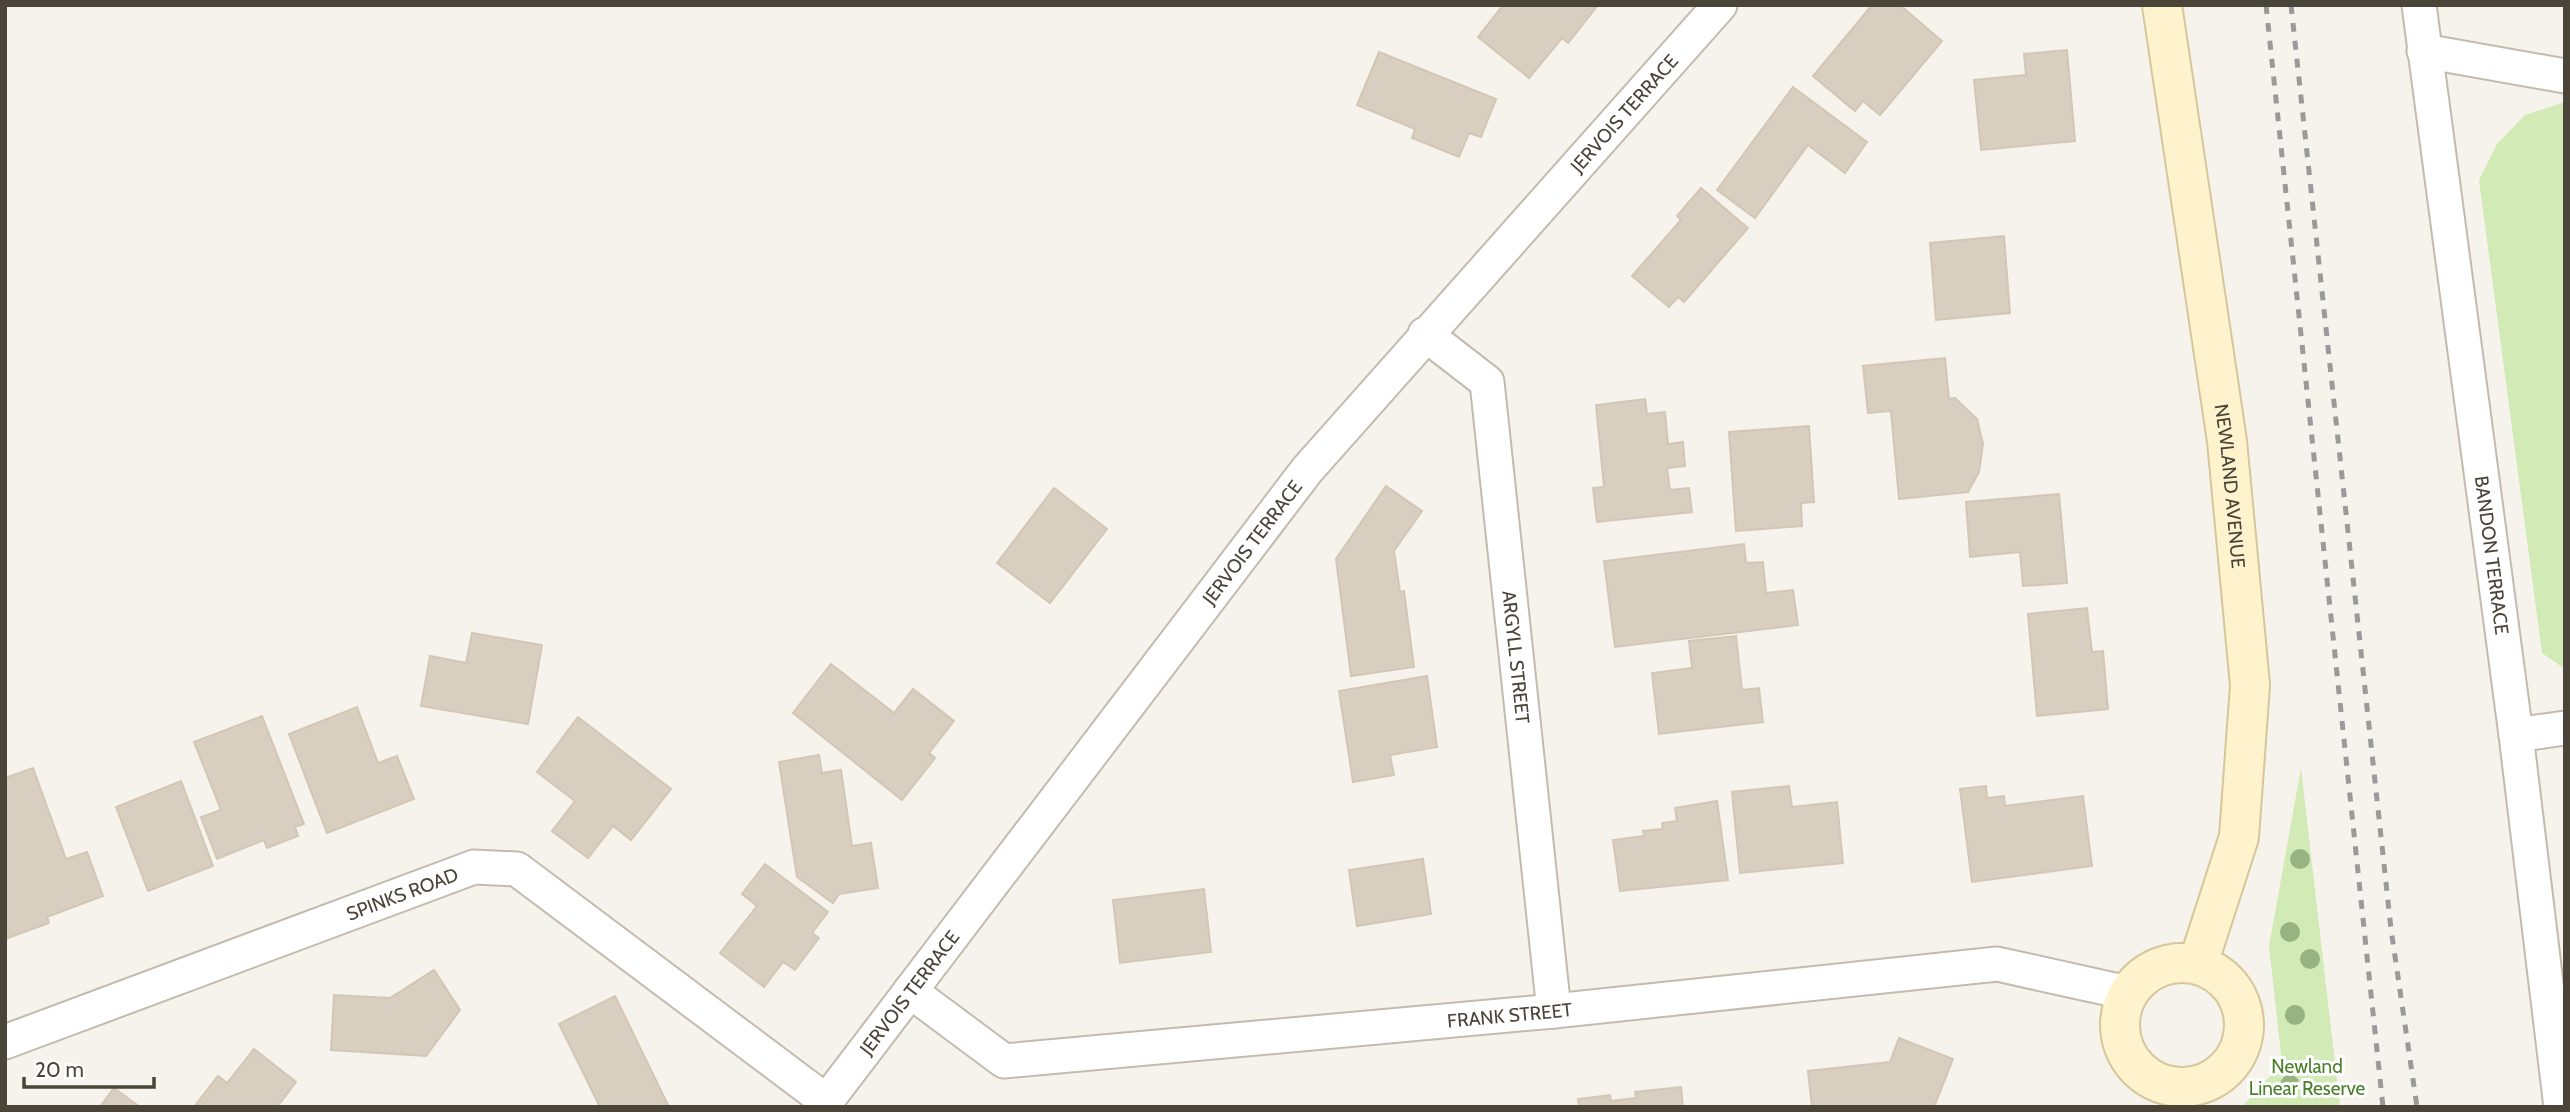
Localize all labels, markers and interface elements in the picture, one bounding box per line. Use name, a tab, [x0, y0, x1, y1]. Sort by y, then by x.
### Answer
street label: JERVOIS TERRACE	[1565, 49, 1683, 178]
street label: NEWLAND AVENUE	[2210, 402, 2250, 569]
street label: BANDON TERRACE	[2470, 474, 2514, 636]
street label: JERVOIS TERRACE	[1197, 475, 1307, 610]
street label: ARGYLL STREET	[1498, 589, 1535, 725]
street label: SPINKS ROAD	[343, 862, 462, 925]
street label: JERVOIS TERRACE	[854, 926, 964, 1060]
street label: FRANK STREET	[1446, 998, 1573, 1032]
scale bar	[24, 1046, 154, 1090]
park label: Newland Linear Reserve	[2249, 1055, 2366, 1100]
text: 20 m	[35, 1057, 84, 1082]

